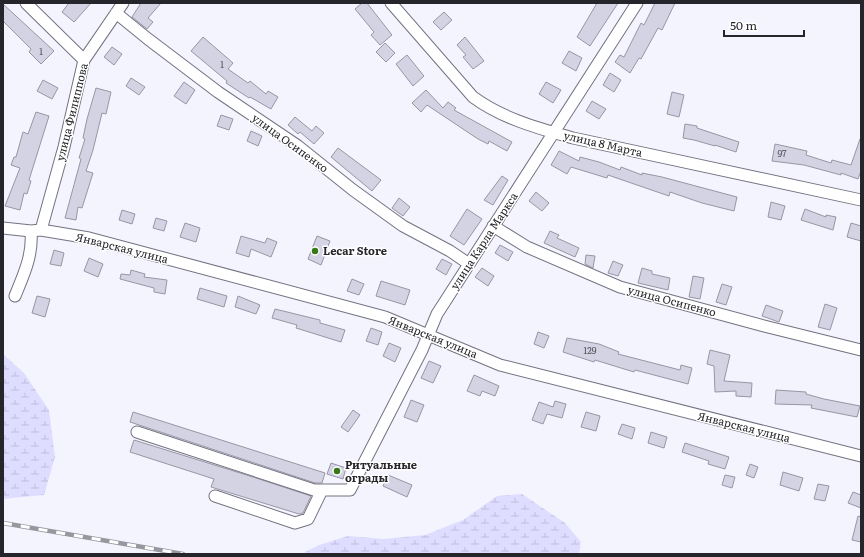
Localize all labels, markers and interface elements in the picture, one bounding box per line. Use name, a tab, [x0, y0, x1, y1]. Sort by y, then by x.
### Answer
scale bar	[724, 12, 804, 38]
text: 50 m	[730, 16, 757, 34]
house number: 1	[39, 44, 43, 58]
house number: 1	[220, 57, 224, 71]
street label: улица Филиппова	[51, 61, 91, 162]
street label: улица Осипенко	[249, 109, 332, 175]
street label: улица 8 Марта	[562, 126, 644, 160]
house number: 97	[777, 146, 787, 160]
street label: улица Карла Маркса	[446, 189, 521, 292]
street label: Январская улица	[74, 228, 170, 266]
place label: Lecar Store	[323, 242, 387, 258]
marker: Lecar Store	[310, 246, 320, 256]
street label: улица Осипенко	[626, 281, 718, 320]
street label: Январская улица	[386, 311, 480, 361]
house number: 129	[584, 343, 597, 357]
street label: Январская улица	[696, 407, 792, 445]
place label: Ритуальные ограды	[345, 456, 417, 485]
marker: Ритуальные ограды	[332, 466, 342, 476]

